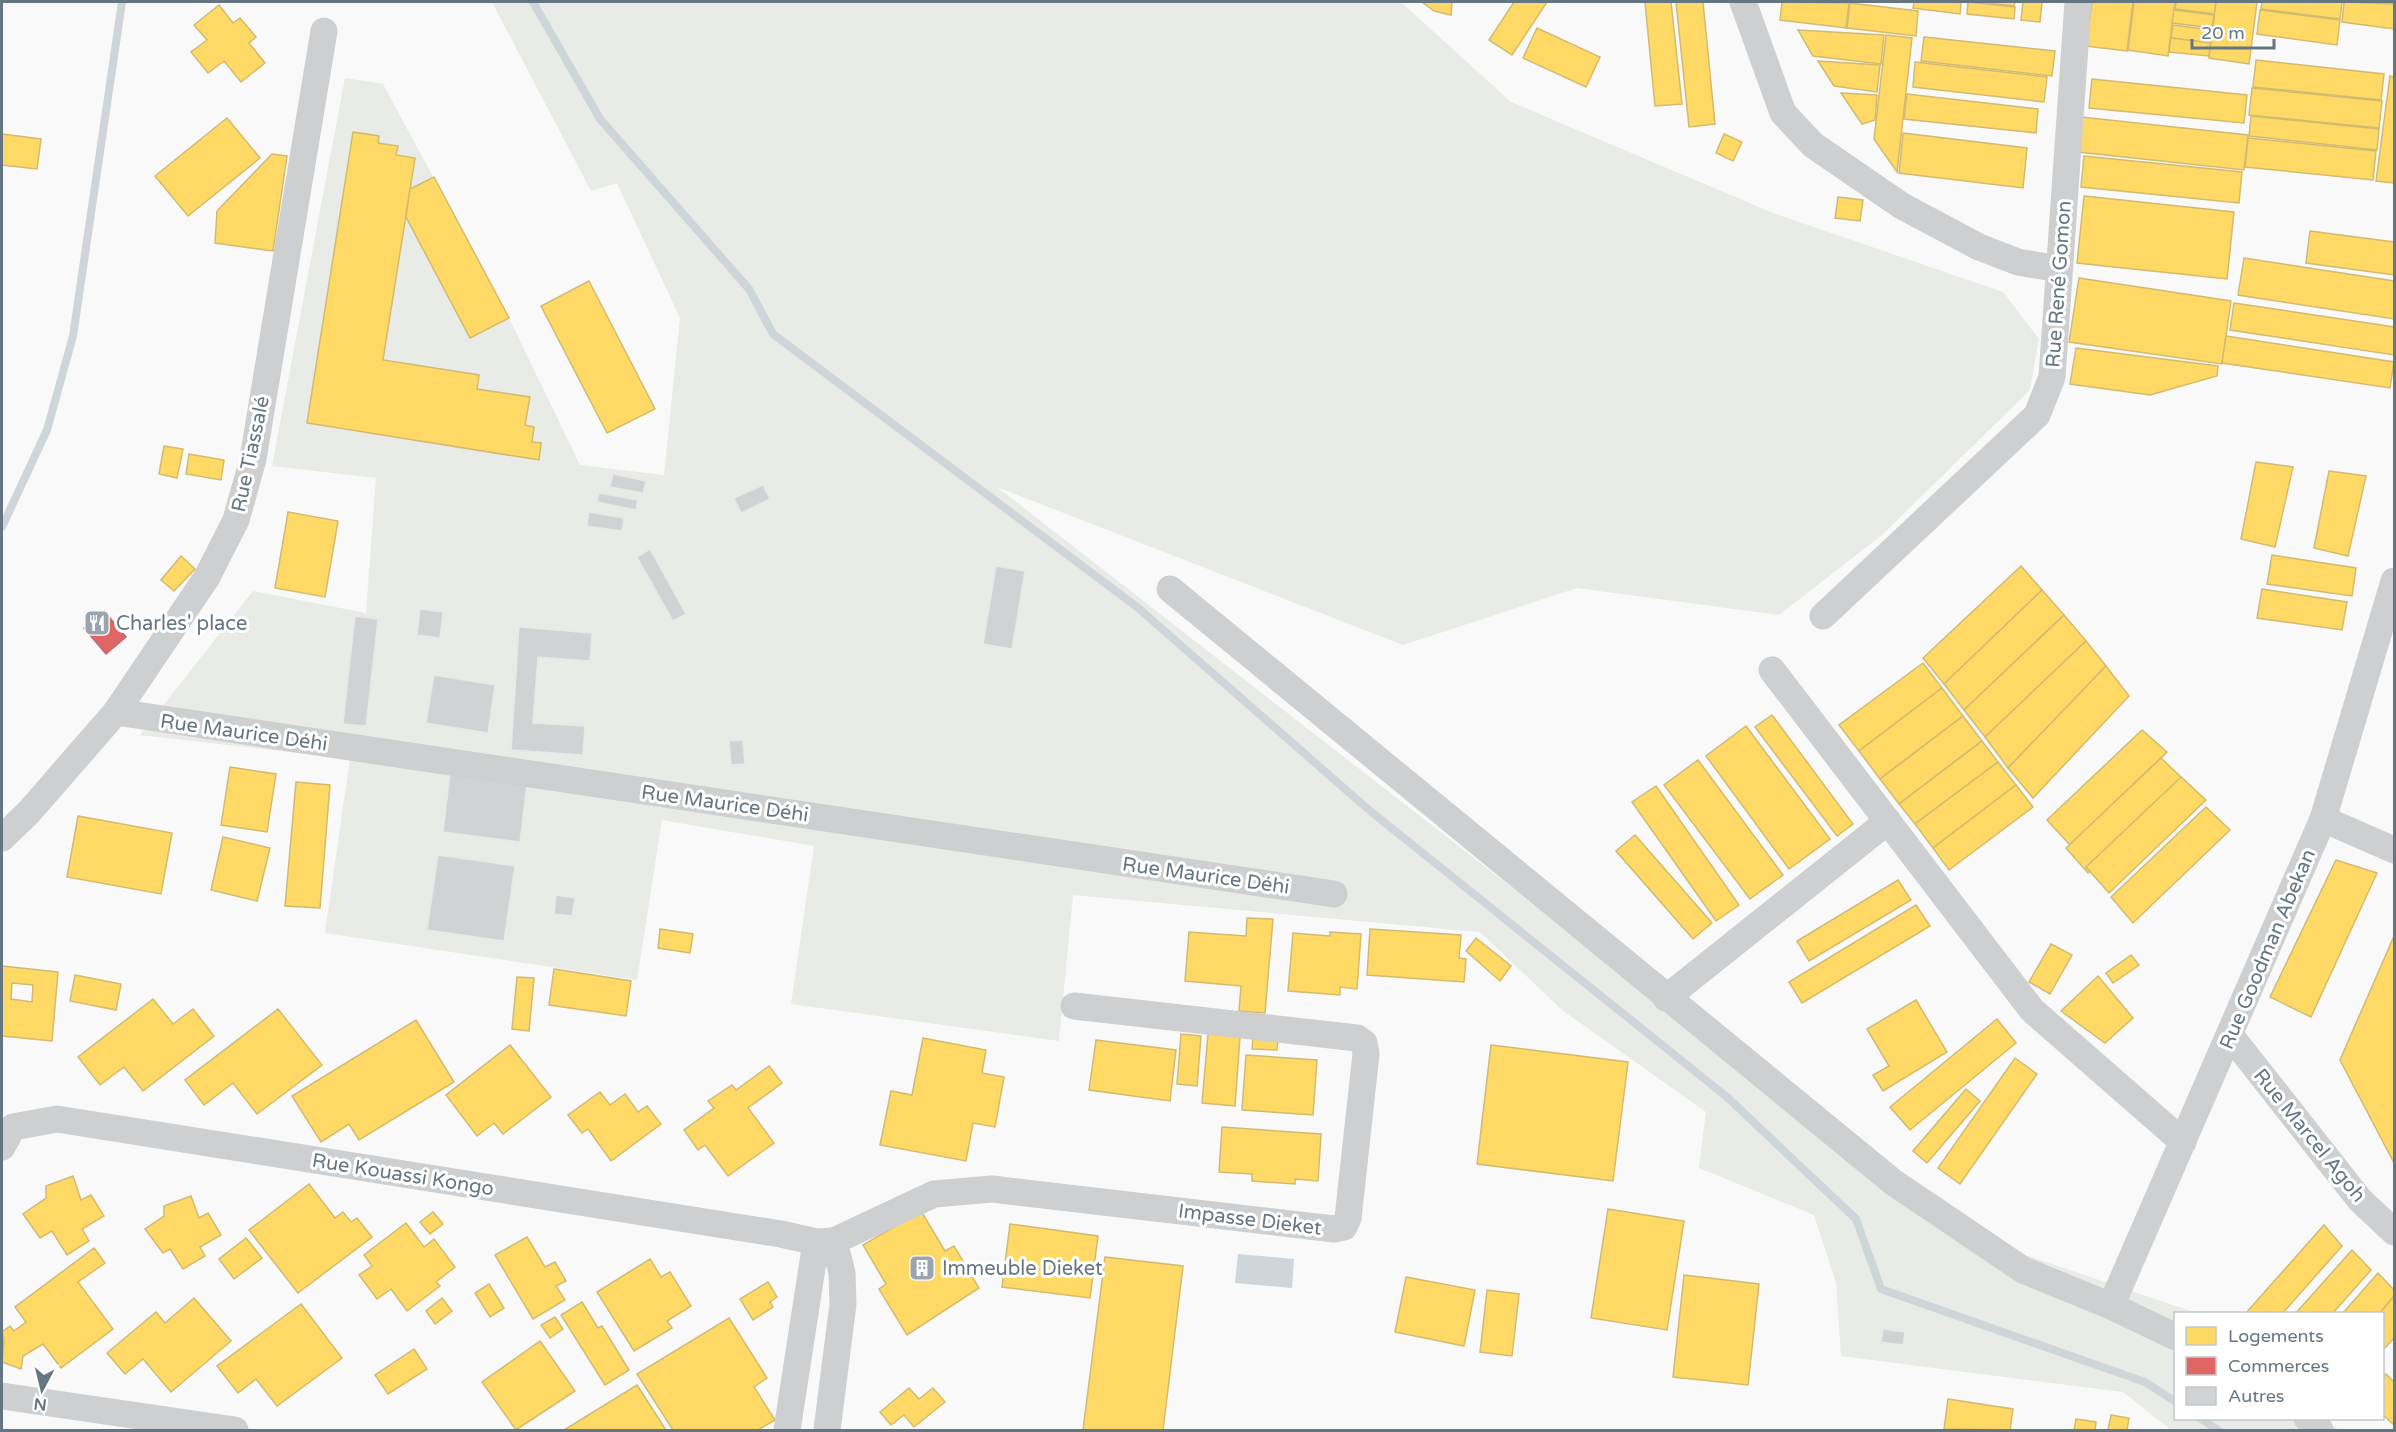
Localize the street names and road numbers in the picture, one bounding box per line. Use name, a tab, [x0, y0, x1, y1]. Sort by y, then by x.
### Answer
street label: Rue René Gomon	[2041, 200, 2077, 368]
street label: Rue Tiassalé	[227, 394, 275, 514]
street label: Rue Maurice Déhi	[159, 709, 329, 757]
street label: Rue Maurice Déhi	[640, 780, 810, 828]
street label: Rue Goodman Abekan	[2215, 846, 2321, 1053]
street label: Rue Maurice Déhi	[1121, 852, 1291, 900]
street label: Rue Marcel Agoh	[2248, 1064, 2370, 1207]
street label: Rue Kouassi Kongo	[310, 1149, 496, 1201]
street label: Impasse Dieket	[1177, 1199, 1323, 1241]

